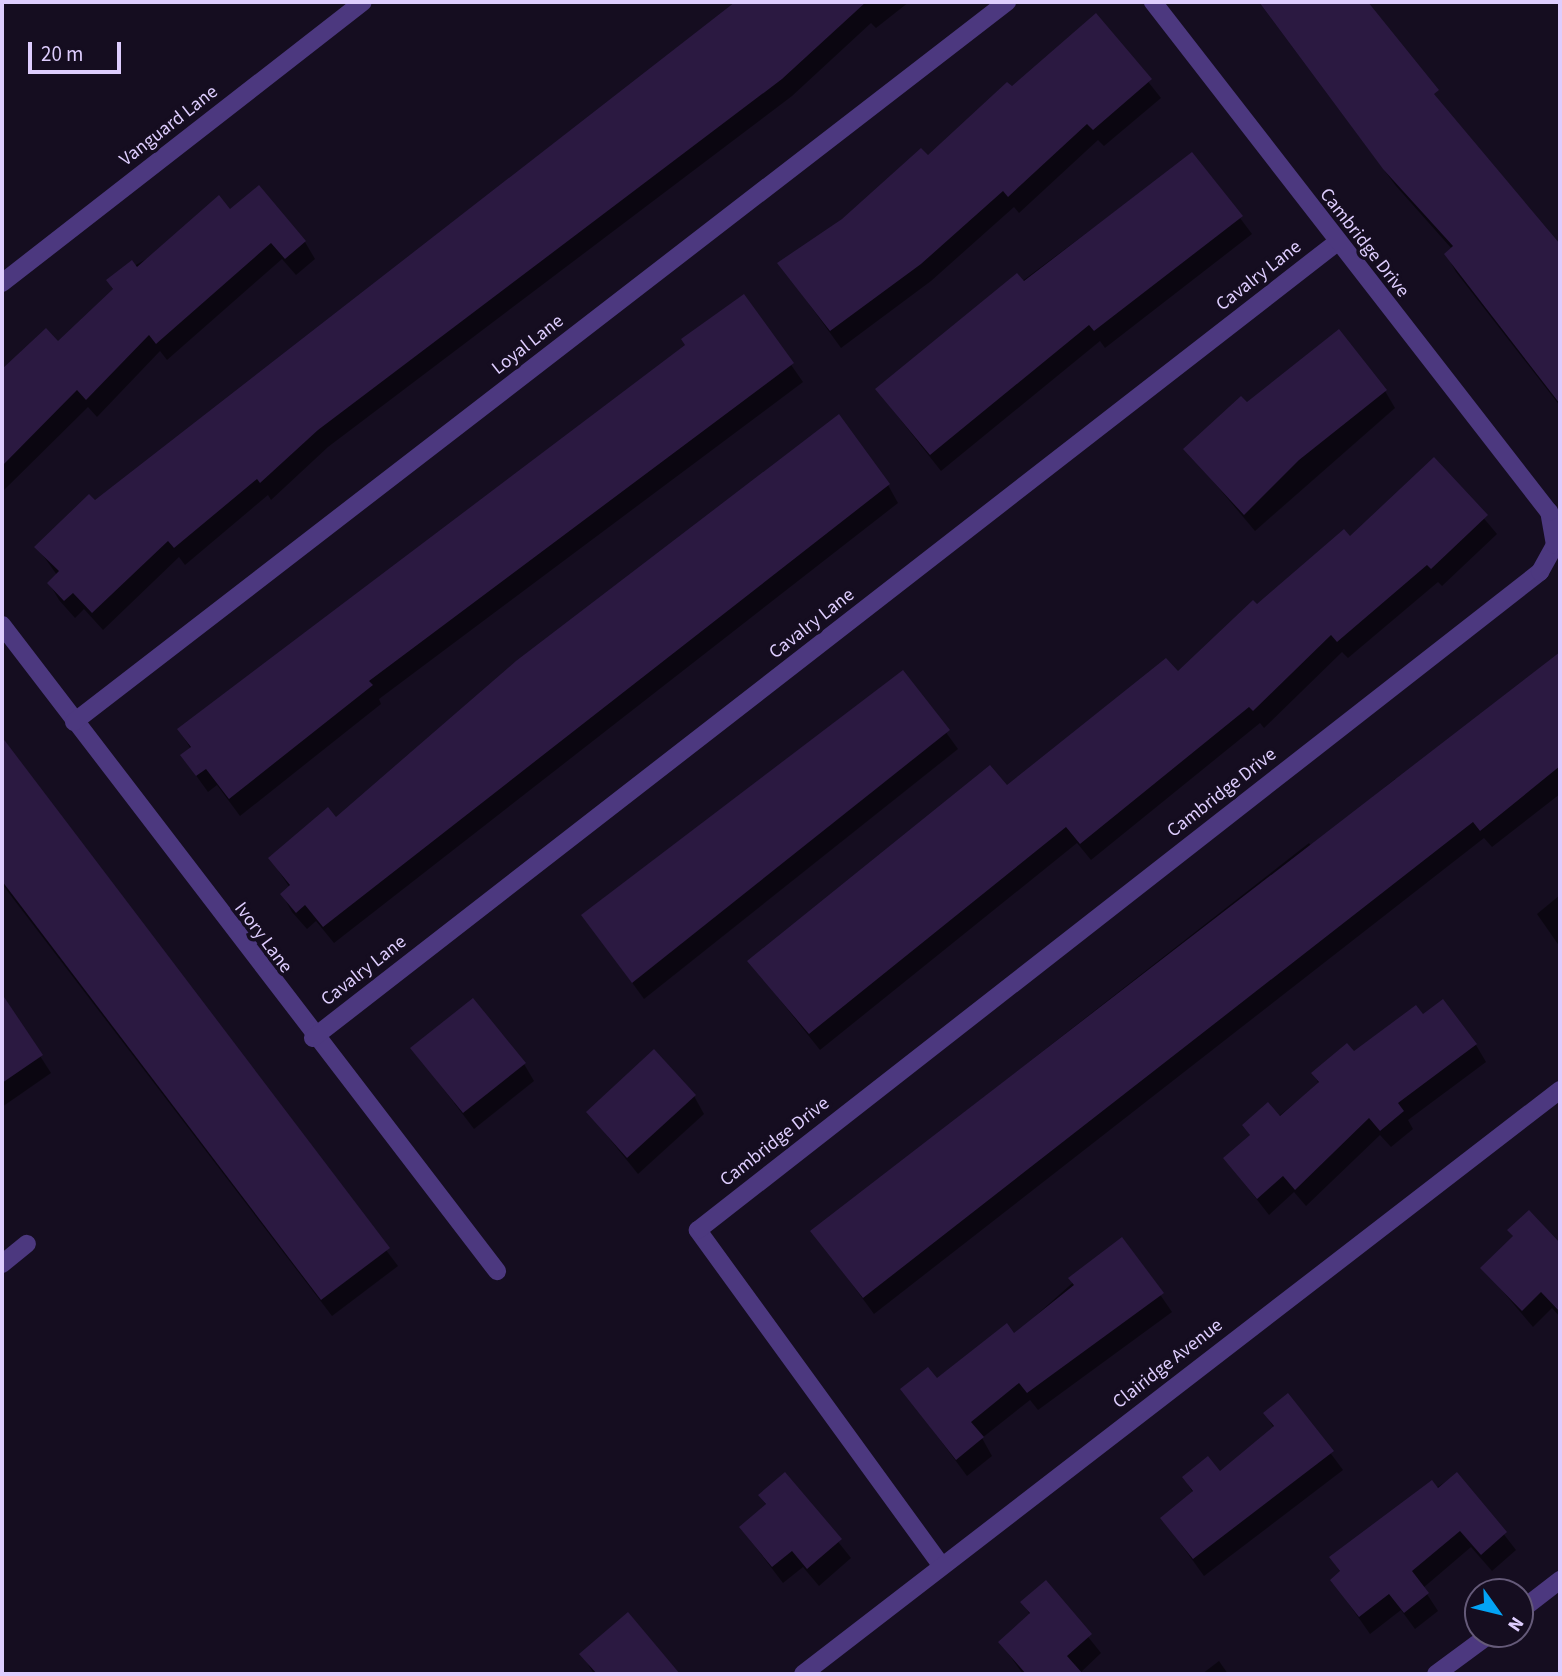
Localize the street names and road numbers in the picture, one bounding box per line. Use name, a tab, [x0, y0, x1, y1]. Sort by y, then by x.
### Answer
street label: Vanguard Lane	[115, 81, 223, 171]
street label: Cambridge Drive	[1314, 184, 1414, 302]
street label: Cavalry Lane	[1212, 236, 1306, 316]
street label: Loyal Lane	[488, 310, 568, 380]
street label: Cavalry Lane	[765, 584, 859, 664]
street label: Cambridge Drive	[1163, 743, 1281, 843]
street label: Ivory Lane	[229, 898, 297, 978]
street label: Cavalry Lane	[317, 931, 411, 1011]
street label: Cambridge Drive	[716, 1092, 834, 1192]
street label: Clairidge Avenue	[1109, 1314, 1227, 1414]

